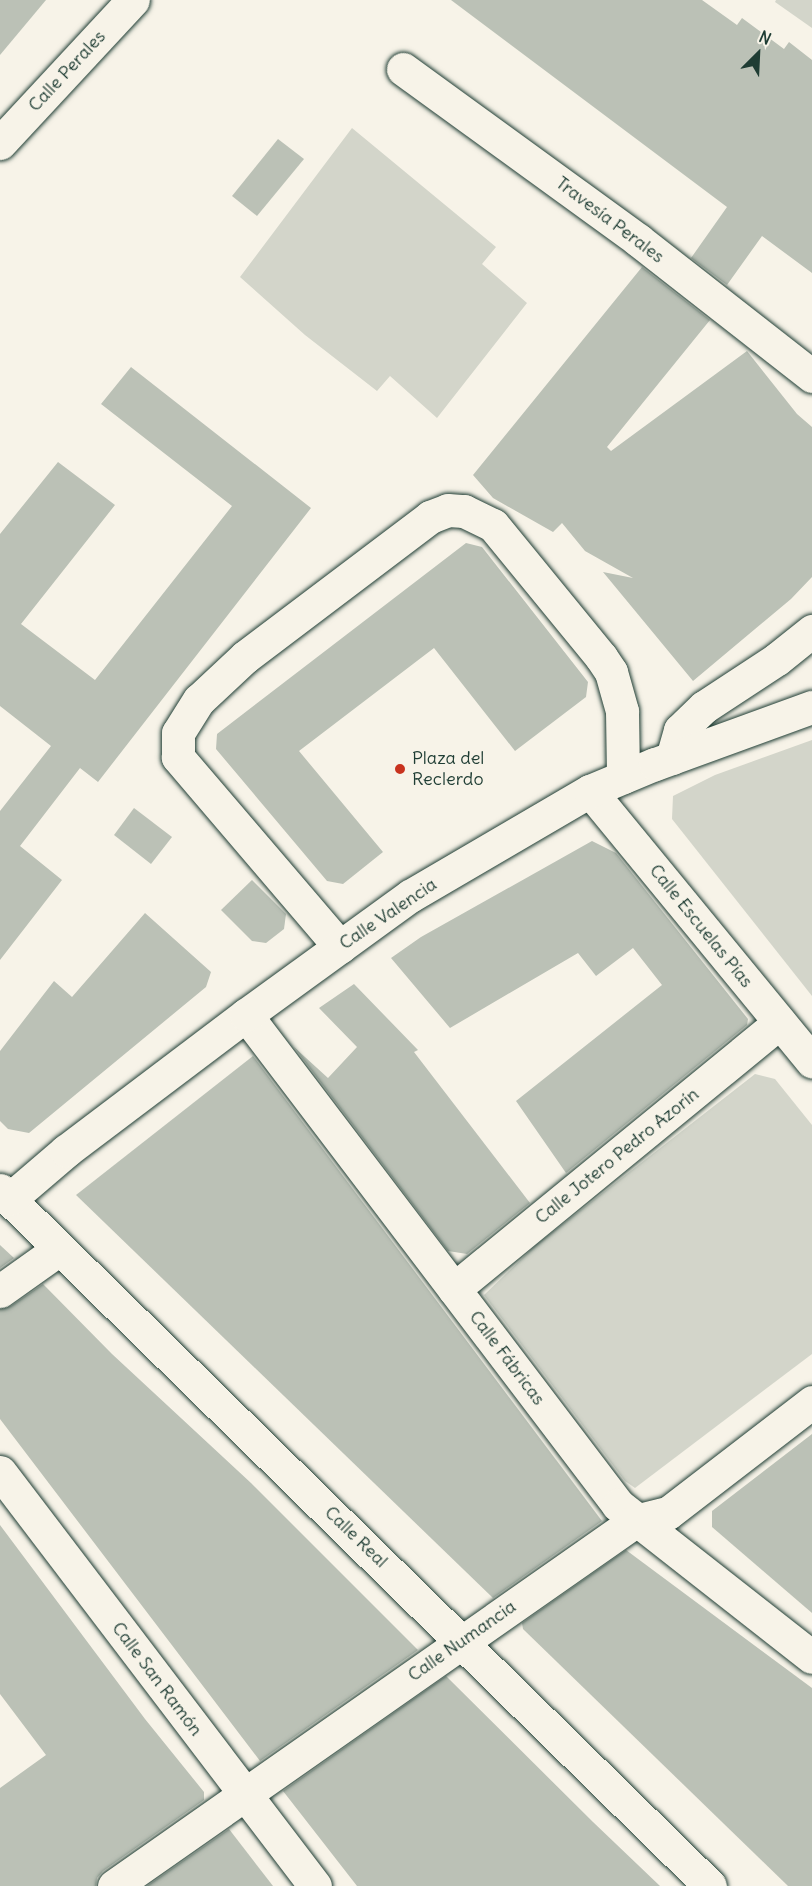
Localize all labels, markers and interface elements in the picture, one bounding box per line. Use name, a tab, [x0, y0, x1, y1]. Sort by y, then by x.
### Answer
north arrow	[728, 24, 788, 84]
street label: Calle Perales	[24, 26, 110, 116]
text: N	[756, 26, 774, 49]
street label: Travesía Perales	[552, 172, 668, 268]
place label: Plaza del Reclerdo	[412, 748, 484, 790]
marker: Plaza del Reclerdo	[393, 762, 407, 776]
street label: Calle Escuelas Pías	[645, 860, 757, 992]
street label: Calle Valencia	[335, 874, 441, 954]
street label: Calle Jotero Pedro Azorín	[531, 1083, 703, 1229]
street label: Calle Fábricas	[465, 1307, 549, 1409]
street label: Calle Real	[320, 1502, 392, 1572]
street label: Calle Numancia	[404, 1596, 520, 1686]
street label: Calle San Ramón	[107, 1618, 207, 1740]

